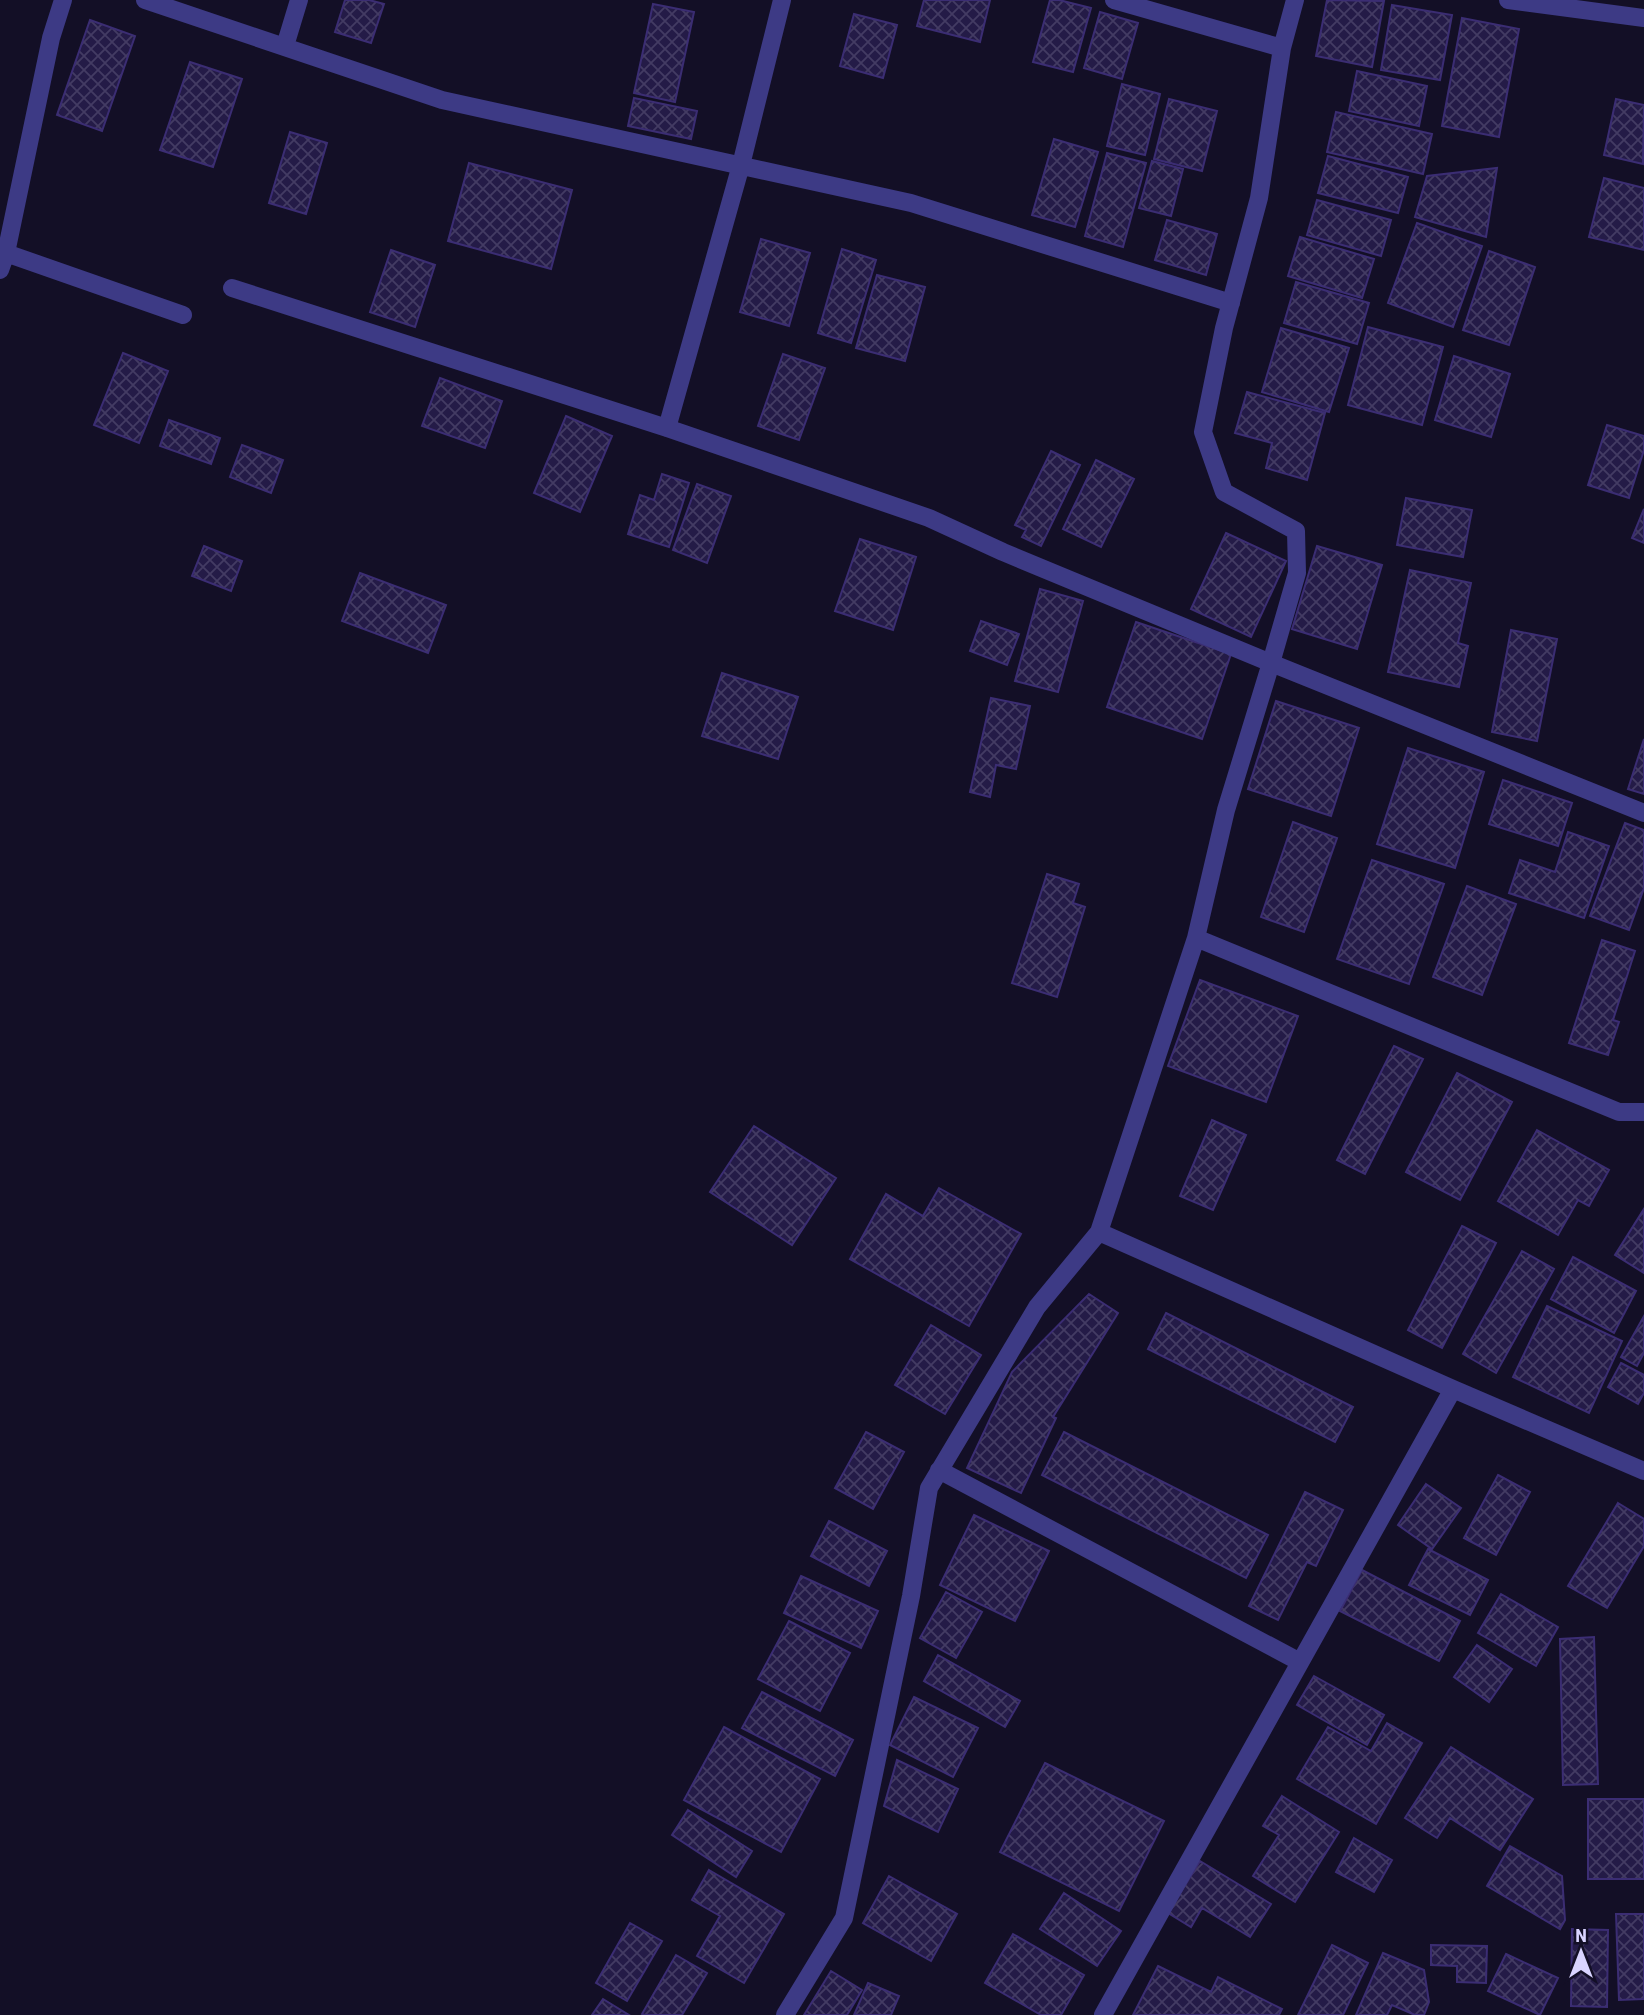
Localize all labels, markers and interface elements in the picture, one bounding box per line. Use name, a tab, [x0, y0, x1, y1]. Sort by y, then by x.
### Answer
north arrow	[1546, 1917, 1616, 1987]
text: N	[1575, 1924, 1587, 1947]

